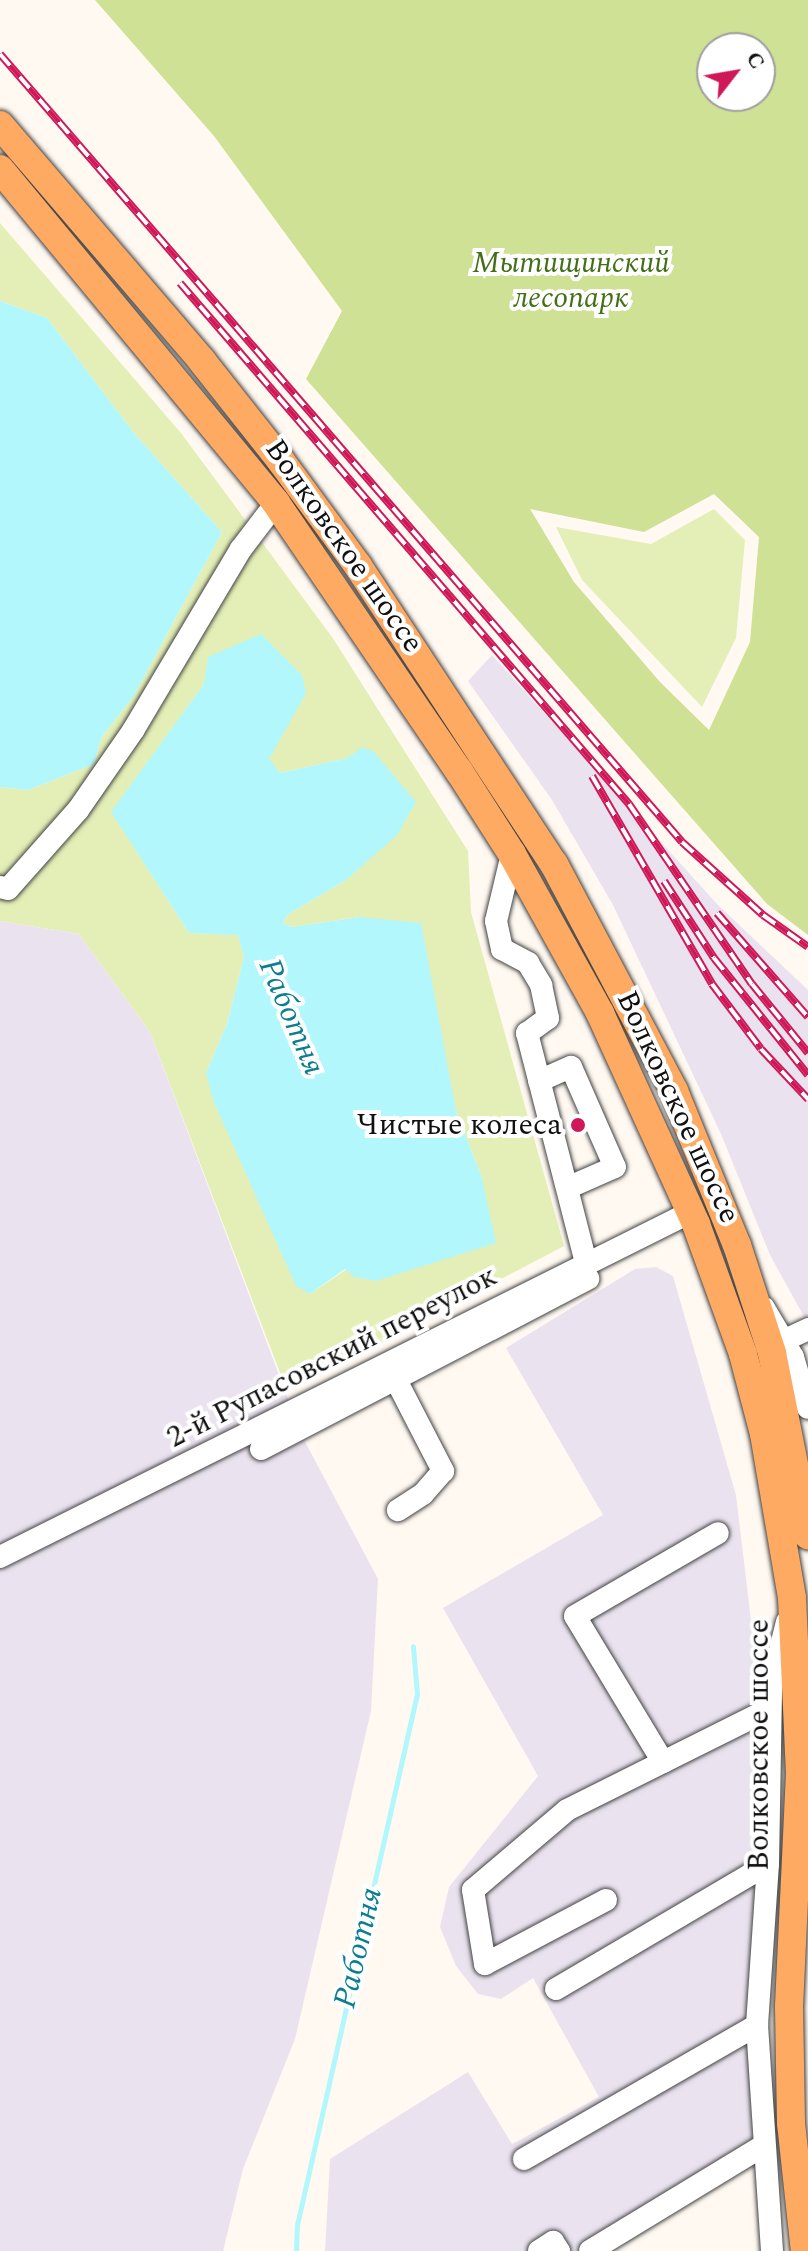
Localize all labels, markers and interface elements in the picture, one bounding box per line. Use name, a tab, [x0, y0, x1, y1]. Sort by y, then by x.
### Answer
north arrow	[696, 32, 776, 112]
text: С	[737, 45, 773, 76]
park label: Мытищинский лесопарк	[472, 245, 670, 316]
street label: Волковское шоссе	[257, 432, 431, 660]
water label: Работня	[249, 953, 333, 1081]
street label: Волковское шоссе	[608, 985, 748, 1229]
place label: Чистые колеса	[357, 1107, 562, 1143]
marker: Чистые колеса	[569, 1116, 587, 1134]
street label: 2-й Рупасовский переулок	[161, 1258, 503, 1456]
street label: Волковское шоссе	[741, 1619, 777, 1871]
water label: Работня	[326, 1884, 392, 2012]

